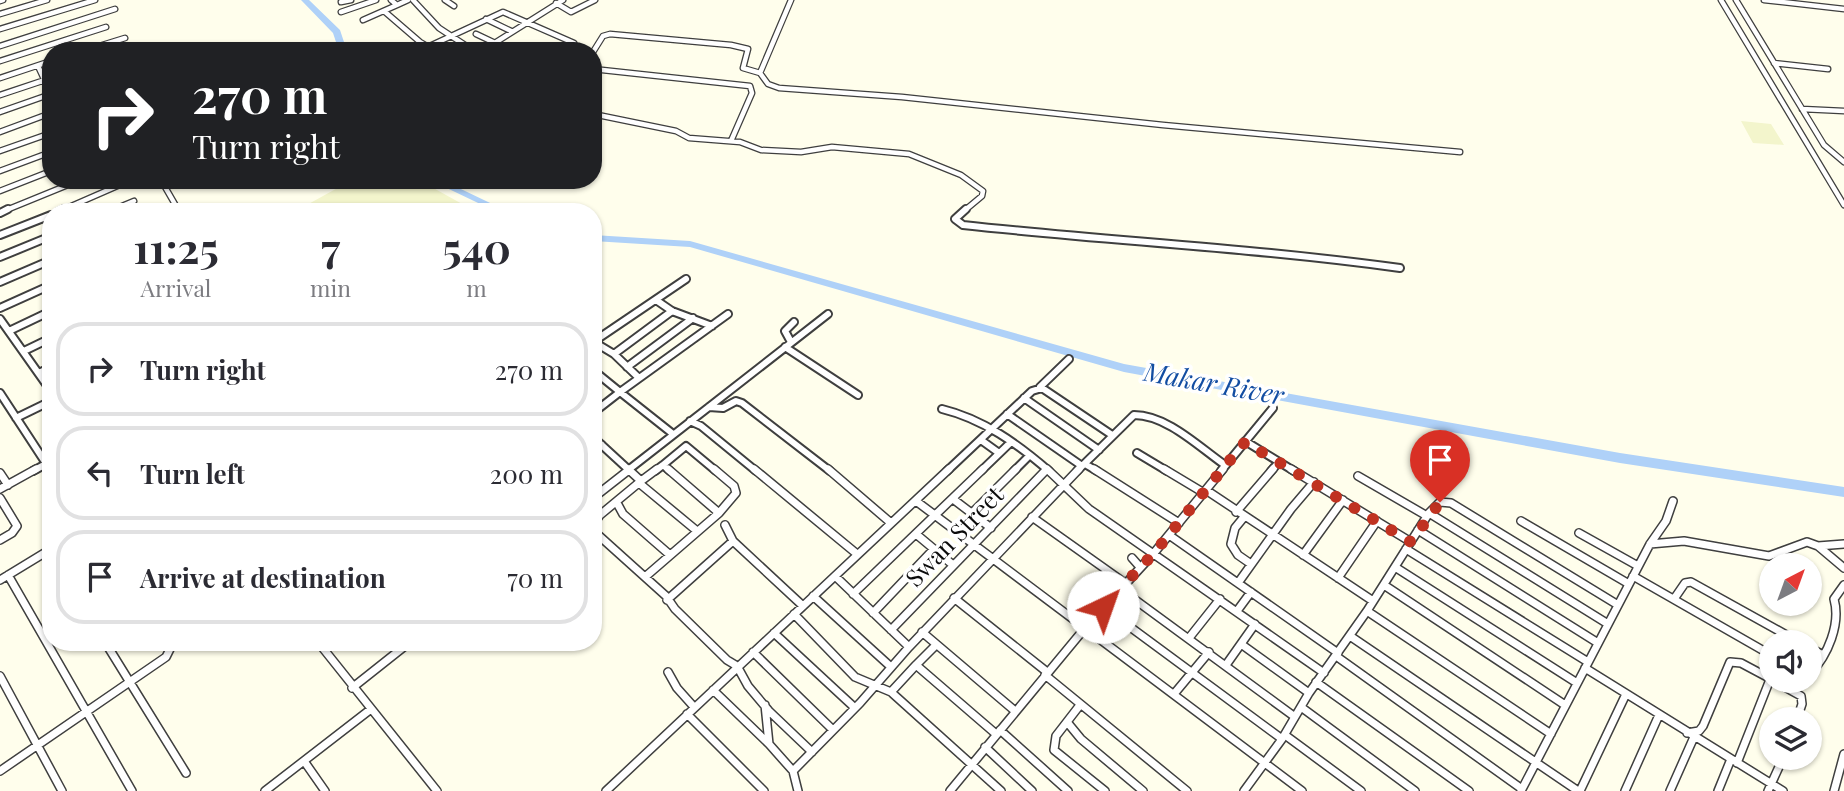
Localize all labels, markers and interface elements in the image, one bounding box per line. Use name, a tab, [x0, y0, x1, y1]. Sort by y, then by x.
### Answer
text: 270 m	[192, 61, 327, 126]
icon: right	[77, 70, 168, 161]
text: Turn right	[192, 124, 340, 167]
text: 11:25	[133, 219, 219, 275]
text: 7	[321, 219, 340, 275]
text: 540	[442, 219, 511, 275]
text: Arrival	[141, 272, 211, 303]
text: min	[310, 272, 351, 303]
text: m	[466, 272, 487, 303]
icon: right	[81, 350, 119, 388]
text: Turn right	[140, 352, 266, 387]
text: 270 m	[495, 352, 563, 387]
water label: Makar River	[1141, 353, 1288, 412]
pin	[1410, 430, 1470, 502]
icon: arrive	[1421, 441, 1459, 479]
icon: left	[81, 454, 119, 492]
text: Turn left	[140, 456, 245, 491]
text: 200 m	[490, 456, 563, 491]
street label: Swan Street	[898, 478, 1010, 593]
north arrow	[1759, 553, 1822, 616]
map controls	[1759, 553, 1822, 770]
icon: arrive	[81, 558, 119, 596]
text: Arrive at destination	[140, 560, 386, 595]
text: 70 m	[507, 560, 563, 595]
position arrow	[1066, 570, 1140, 644]
button: sound	[1759, 630, 1822, 693]
button: layers	[1759, 707, 1822, 770]

